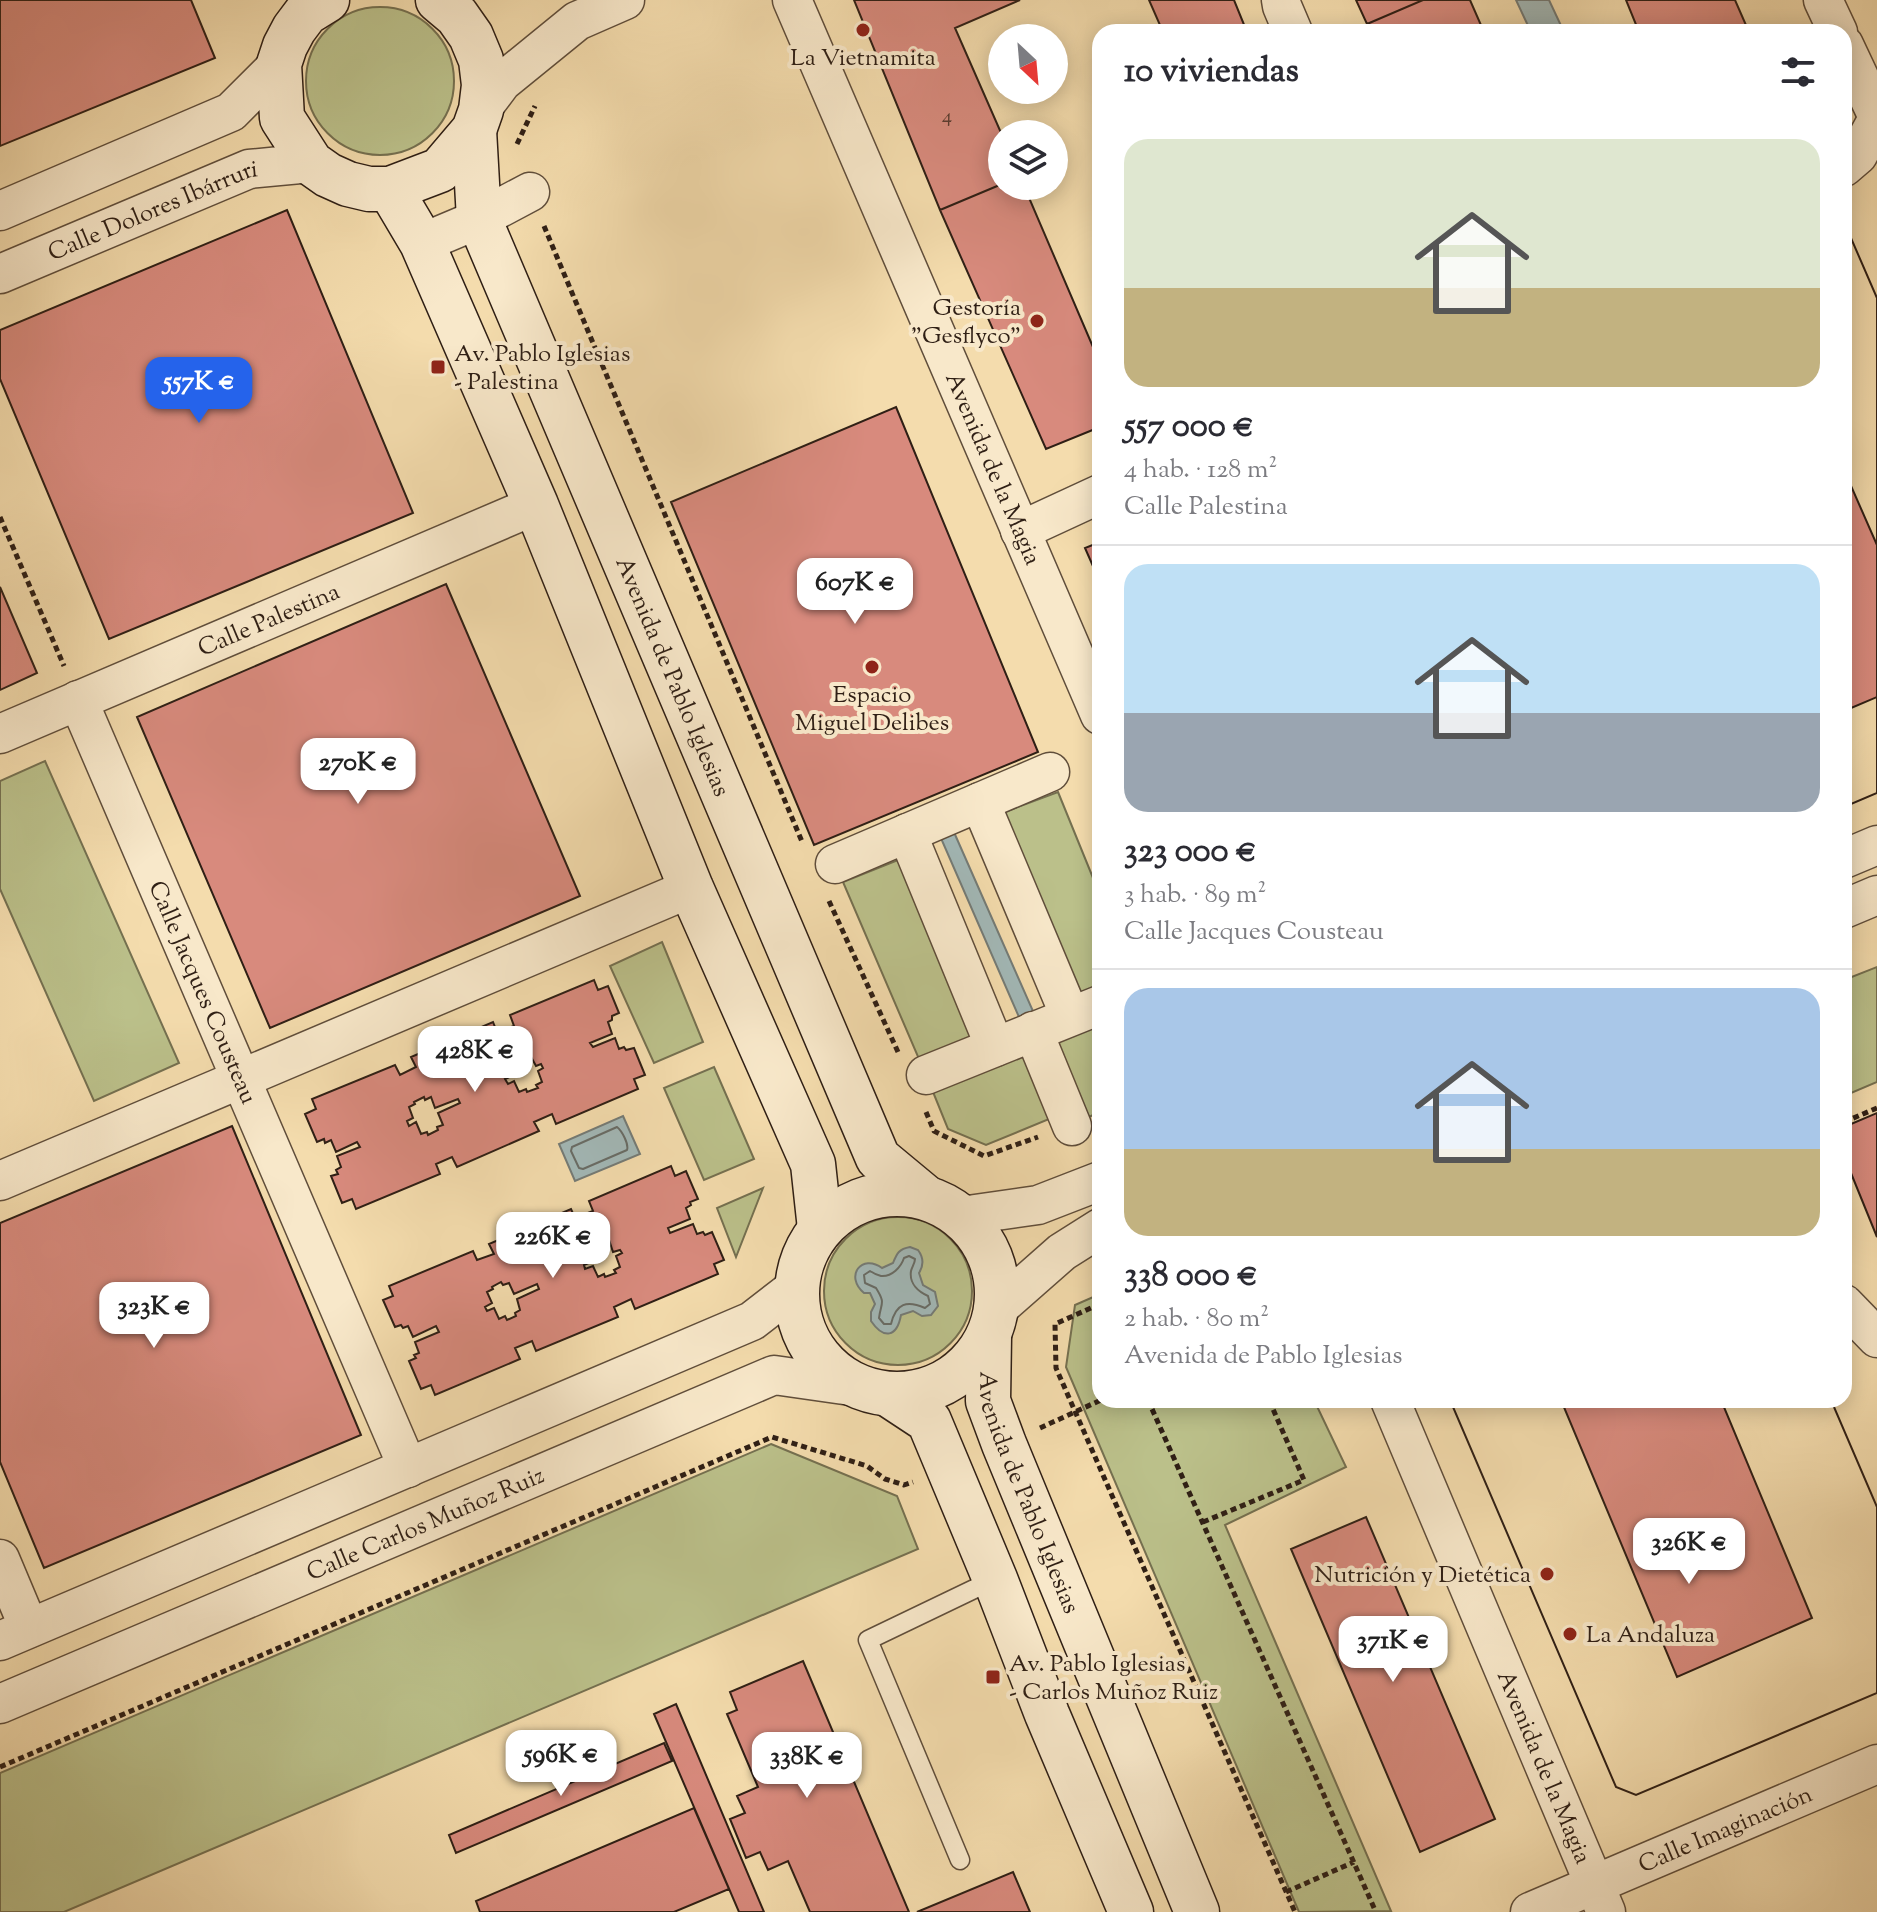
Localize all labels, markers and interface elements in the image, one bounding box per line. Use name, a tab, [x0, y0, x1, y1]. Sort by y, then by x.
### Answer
marker: La Vietnamita	[854, 21, 872, 39]
north arrow	[988, 24, 1068, 104]
map controls	[988, 24, 1068, 200]
place label: La Vietnamita	[790, 42, 936, 76]
text: 10 viviendas	[1124, 48, 1299, 97]
icon: filters	[1776, 50, 1820, 94]
house number: 4	[942, 103, 952, 132]
button: layers	[988, 120, 1068, 200]
street label: Calle Dolores Ibárruri	[43, 153, 260, 271]
icon: home	[1400, 191, 1544, 335]
place label: Gestoría "Gesflyco"	[911, 292, 1021, 354]
marker: Gestoría "Gesflyco"	[1028, 312, 1046, 330]
place label: Av. Pablo Iglesias - Palestina	[454, 338, 630, 400]
pin: 557K €	[134, 357, 264, 425]
marker: Av. Pablo Iglesias - Palestina	[429, 358, 447, 376]
text: 557K €	[163, 364, 235, 401]
street label: Avenida de la Magia	[935, 367, 1048, 571]
text: 557 000 €	[1124, 403, 1254, 452]
text: 4 hab. · 128 m²	[1124, 452, 1277, 489]
text: Calle Palestina	[1124, 489, 1288, 526]
street label: Avenida de Pablo Iglesias	[606, 552, 737, 802]
pin: 607K €	[790, 558, 920, 626]
text: 607K €	[815, 565, 895, 602]
street label: Calle Palestina	[193, 576, 346, 666]
icon: home	[1400, 616, 1544, 760]
marker: Espacio Miguel Delibes	[863, 658, 881, 676]
place label: Espacio Miguel Delibes	[795, 679, 949, 741]
pin: 270K €	[293, 738, 423, 806]
text: 270K €	[319, 745, 397, 782]
text: 323 000 €	[1124, 828, 1257, 877]
street label: Calle Jacques Cousteau	[139, 876, 265, 1110]
text: 3 hab. · 89 m²	[1124, 877, 1266, 914]
text: Calle Jacques Cousteau	[1124, 914, 1384, 951]
pin: 428K €	[410, 1026, 540, 1094]
text: 428K €	[436, 1033, 514, 1070]
icon: home	[1400, 1040, 1544, 1184]
pin: 226K €	[488, 1212, 618, 1280]
text: 226K €	[514, 1219, 592, 1256]
text: 338 000 €	[1124, 1252, 1258, 1301]
pin: 323K €	[89, 1282, 219, 1350]
text: 323K €	[117, 1289, 191, 1326]
text: 2 hab. · 80 m²	[1124, 1301, 1269, 1338]
text: Avenida de Pablo Iglesias	[1124, 1338, 1403, 1375]
street label: Avenida de Pablo Iglesias	[969, 1371, 1087, 1619]
street label: Calle Carlos Muñoz Ruiz	[302, 1459, 550, 1591]
pin: 326K €	[1624, 1518, 1754, 1586]
text: 326K €	[1651, 1525, 1727, 1562]
place label: Nutrición y Dietética	[1314, 1559, 1531, 1593]
marker: Nutrición y Dietética	[1538, 1565, 1556, 1583]
pin: 371K €	[1328, 1616, 1458, 1684]
place label: La Andaluza	[1586, 1619, 1715, 1653]
text: 371K €	[1357, 1623, 1429, 1660]
marker: La Andaluza	[1561, 1625, 1579, 1643]
place label: Av. Pablo Iglesias - Carlos Muñoz Ruiz	[1009, 1648, 1218, 1710]
street label: Avenida de la Magia	[1487, 1666, 1599, 1869]
marker: Av. Pablo Iglesias - Carlos Muñoz Ruiz	[984, 1668, 1002, 1686]
pin: 596K €	[496, 1730, 626, 1798]
pin: 338K €	[742, 1732, 872, 1800]
text: 596K €	[524, 1737, 598, 1774]
text: 338K €	[770, 1739, 844, 1776]
street label: Calle Imaginación	[1633, 1778, 1818, 1883]

